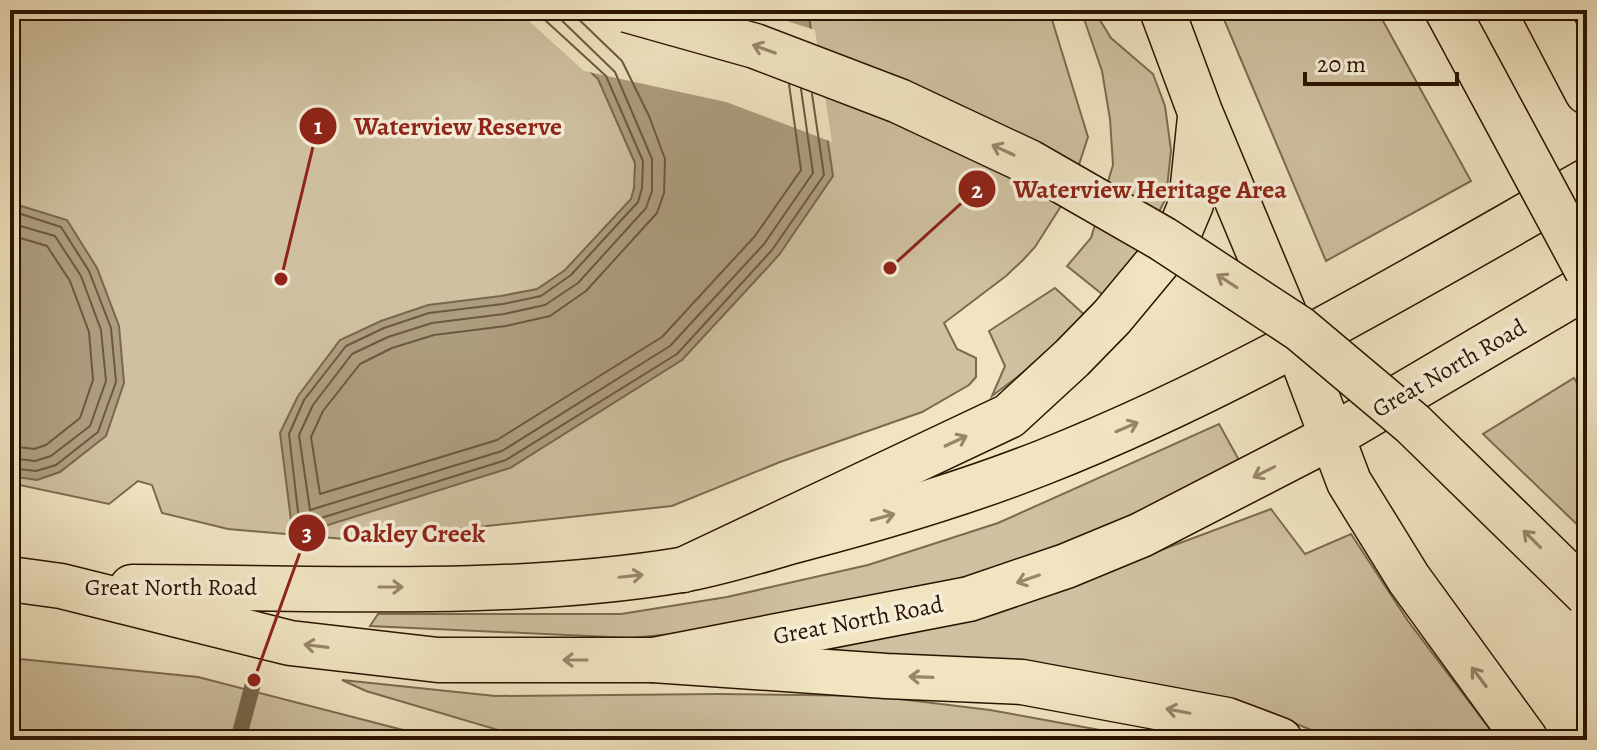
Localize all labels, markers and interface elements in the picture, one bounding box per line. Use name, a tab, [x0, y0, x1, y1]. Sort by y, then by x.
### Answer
scale bar	[1305, 36, 1457, 86]
one-way arrow	[752, 41, 777, 56]
text: 20 m	[1317, 48, 1366, 80]
callout: Waterview Reserve	[298, 101, 578, 151]
text: Waterview Reserve	[353, 109, 562, 144]
text: 1	[314, 110, 323, 142]
one-way arrow	[992, 142, 1016, 157]
callout: Waterview Heritage Area	[957, 164, 1303, 214]
text: Waterview Heritage Area	[1012, 172, 1287, 207]
text: 2	[971, 174, 983, 206]
one-way arrow	[1217, 273, 1239, 290]
street label: Great North Road	[1366, 311, 1532, 425]
one-way arrow	[1114, 418, 1139, 433]
one-way arrow	[944, 433, 968, 448]
one-way arrow	[1253, 464, 1277, 480]
callout: Oakley Creek	[287, 508, 501, 558]
one-way arrow	[870, 508, 896, 523]
text: Oakley Creek	[343, 516, 486, 551]
text: 3	[302, 517, 312, 549]
one-way arrow	[1523, 530, 1542, 549]
one-way arrow	[617, 568, 644, 583]
street label: Great North Road	[85, 571, 257, 603]
one-way arrow	[1016, 573, 1041, 587]
one-way arrow	[377, 579, 404, 595]
street label: Great North Road	[770, 588, 946, 652]
one-way arrow	[303, 638, 330, 653]
one-way arrow	[562, 652, 589, 668]
one-way arrow	[1471, 667, 1487, 689]
one-way arrow	[908, 670, 935, 685]
one-way arrow	[1166, 703, 1191, 718]

